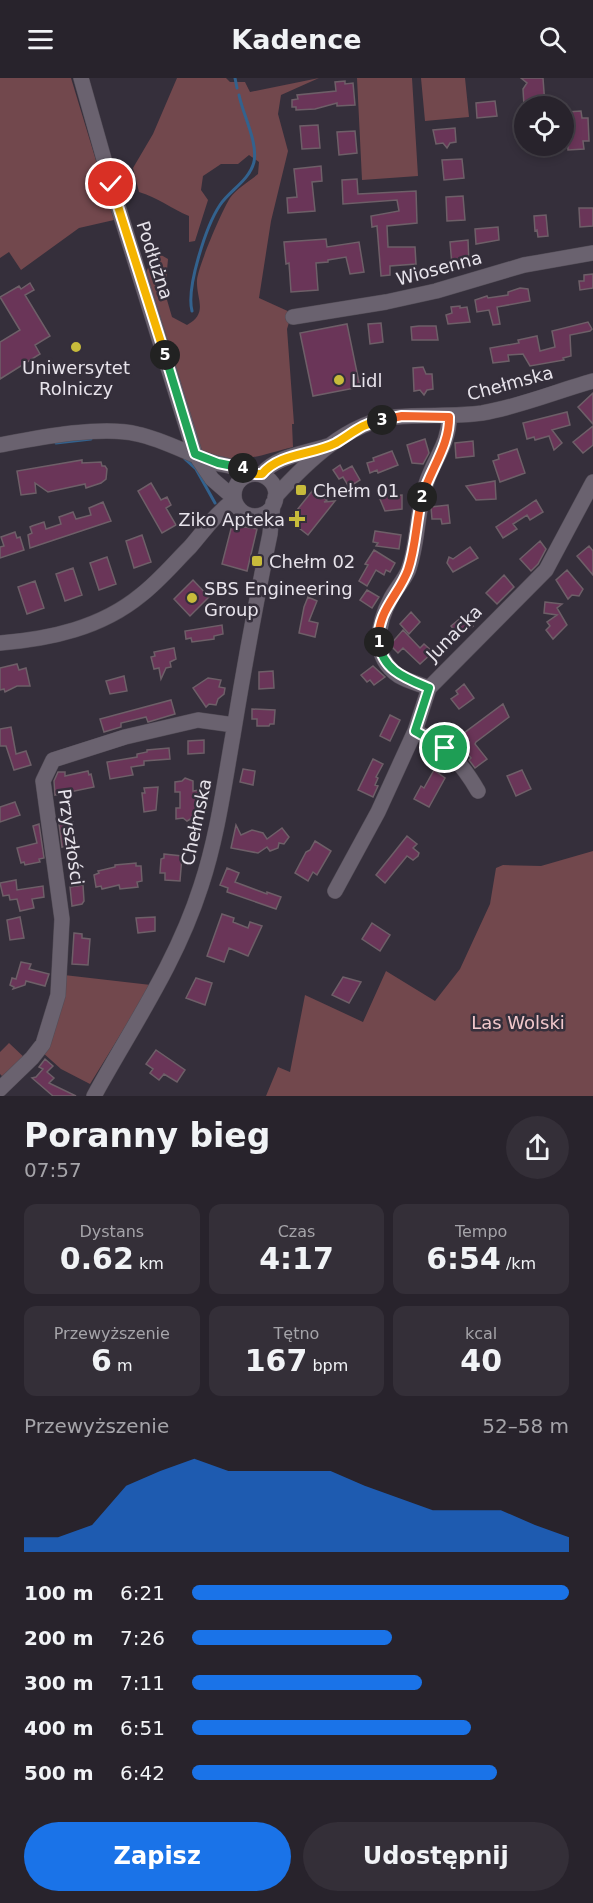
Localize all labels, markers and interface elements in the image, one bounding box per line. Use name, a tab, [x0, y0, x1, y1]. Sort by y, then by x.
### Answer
icon: menu	[24, 23, 57, 56]
icon: search	[536, 23, 569, 56]
text: Kadence	[231, 24, 362, 55]
map controls	[514, 96, 574, 156]
button: locate	[514, 96, 574, 156]
pin	[85, 158, 136, 209]
icon: check	[94, 167, 127, 200]
street label: Podłużna	[132, 218, 178, 302]
street label: Wiosenna	[394, 247, 484, 289]
marker: Uniwersytet Rolniczy	[69, 340, 83, 354]
pin: 5	[150, 340, 180, 370]
text: 5	[159, 345, 171, 364]
place label: Uniwersytet Rolniczy	[22, 357, 130, 399]
street label: Chełmska	[465, 361, 555, 405]
place label: Lidl	[351, 370, 382, 391]
marker: Lidl	[332, 373, 346, 387]
pin: 3	[367, 405, 397, 435]
text: 3	[376, 410, 388, 429]
pin: 4	[228, 453, 258, 483]
text: 4	[237, 458, 249, 477]
place label: Chełm 01	[313, 480, 399, 501]
pin: 2	[407, 482, 437, 512]
marker: Chełm 01	[294, 483, 308, 497]
text: 2	[416, 487, 428, 506]
place label: Ziko Apteka	[178, 509, 285, 530]
marker: Ziko Apteka	[290, 512, 304, 526]
place label: Chełm 02	[269, 551, 355, 572]
marker: Chełm 02	[250, 554, 264, 568]
place label: SBS Engineering Group	[204, 578, 353, 620]
marker: SBS Engineering Group	[185, 591, 199, 605]
street label: Junacka	[421, 601, 486, 666]
pin: 1	[364, 627, 394, 657]
text: 1	[373, 632, 385, 651]
pin	[419, 722, 470, 773]
icon: arrive	[428, 731, 461, 764]
street label: Chełmska	[177, 777, 215, 867]
street label: Przyszłości	[54, 787, 88, 887]
park label: Las Wolski	[471, 1012, 565, 1033]
text: Poranny bieg	[24, 1116, 270, 1155]
button: share	[506, 1116, 569, 1179]
text: 07:57	[24, 1158, 82, 1182]
text: Dystans	[79, 1222, 144, 1241]
text: Czas	[278, 1222, 315, 1241]
text: Tempo	[455, 1222, 507, 1241]
text: 0.62	[60, 1241, 134, 1276]
text: 4:17	[259, 1241, 334, 1276]
text: 6:54	[426, 1241, 501, 1276]
text: km	[134, 1254, 164, 1273]
text: /km	[501, 1254, 536, 1273]
text: Przewyższenie	[54, 1324, 170, 1343]
text: Tętno	[274, 1324, 319, 1343]
text: kcal	[465, 1324, 497, 1343]
text: 6	[91, 1343, 112, 1378]
text: 167	[245, 1343, 307, 1378]
text: 40	[460, 1343, 502, 1378]
text: m	[112, 1356, 133, 1375]
text: bpm	[307, 1356, 348, 1375]
text: Przewyższenie	[24, 1414, 169, 1438]
text: 52–58 m	[482, 1414, 569, 1438]
text: 100 m	[24, 1581, 94, 1605]
text: 6:21	[120, 1581, 165, 1605]
text: 200 m	[24, 1626, 94, 1650]
text: 7:26	[120, 1626, 165, 1650]
text: 300 m	[24, 1671, 94, 1695]
text: 7:11	[120, 1671, 165, 1695]
text: 400 m	[24, 1716, 94, 1740]
text: 6:51	[120, 1716, 165, 1740]
text: 500 m	[24, 1761, 94, 1785]
text: 6:42	[120, 1761, 165, 1785]
button: Zapisz	[24, 1822, 291, 1891]
button: Udostępnij	[303, 1822, 569, 1891]

